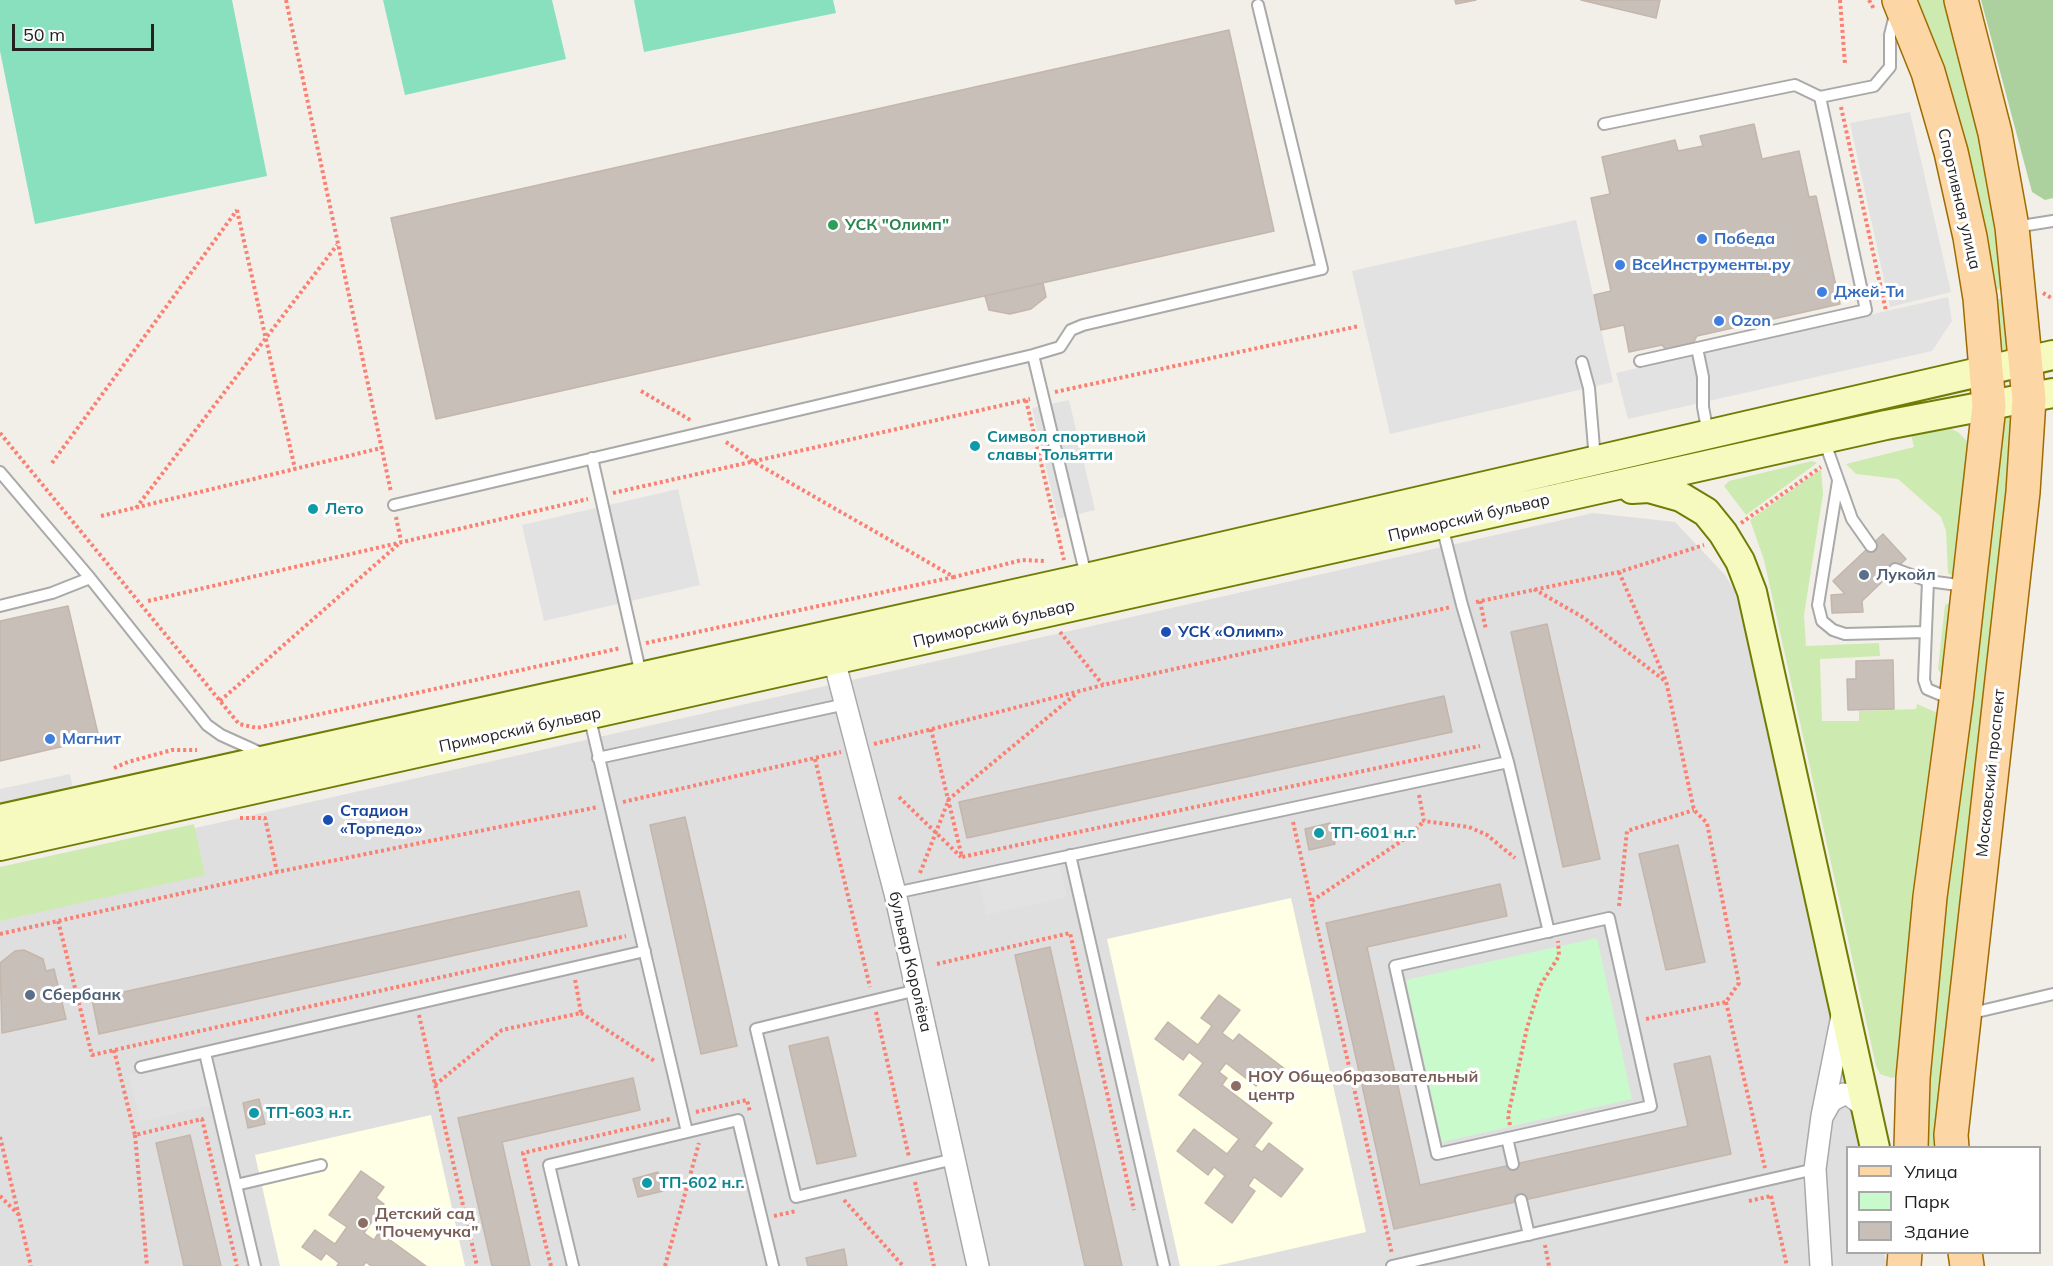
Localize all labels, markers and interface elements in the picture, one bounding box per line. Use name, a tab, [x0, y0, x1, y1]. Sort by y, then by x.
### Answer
scale bar	[15, 12, 158, 50]
text: 50 m	[23, 23, 65, 46]
street label: Спортивная улица	[1933, 127, 1985, 271]
place label: УСК "Олимп"	[845, 215, 949, 235]
marker: УСК "Олимп"	[826, 218, 840, 232]
place label: Победа	[1714, 229, 1775, 249]
marker: Победа	[1695, 232, 1709, 246]
place label: ВсеИнструменты.ру	[1632, 255, 1791, 275]
marker: ВсеИнструменты.ру	[1613, 258, 1627, 272]
place label: Джей-Ти	[1834, 282, 1904, 302]
marker: Джей-Ти	[1815, 285, 1829, 299]
place label: Ozon	[1731, 311, 1771, 331]
marker: Ozon	[1712, 314, 1726, 328]
place label: Символ спортивной славы Тольятти	[987, 427, 1146, 465]
marker: Символ спортивной славы Тольятти	[968, 439, 982, 453]
street label: Приморский бульвар	[1386, 490, 1552, 546]
place label: Лето	[325, 499, 364, 519]
marker: Лето	[306, 502, 320, 516]
place label: Лукойл	[1876, 565, 1936, 585]
marker: Лукойл	[1857, 568, 1871, 582]
street label: Приморский бульвар	[911, 596, 1077, 652]
place label: УСК «Олимп»	[1178, 622, 1284, 642]
marker: УСК «Олимп»	[1159, 625, 1173, 639]
street label: Московский проспект	[1973, 688, 2009, 858]
street label: Приморский бульвар	[437, 703, 603, 757]
place label: Магнит	[62, 729, 121, 749]
marker: Магнит	[43, 732, 57, 746]
place label: Стадион «Торпедо»	[340, 801, 422, 839]
marker: Стадион «Торпедо»	[321, 813, 335, 827]
place label: ТП-601 н.г.	[1331, 823, 1417, 843]
marker: ТП-601 н.г.	[1312, 826, 1326, 840]
street label: бульвар Королёва	[884, 890, 936, 1034]
place label: Сбербанк	[42, 985, 121, 1005]
marker: Сбербанк	[23, 988, 37, 1002]
place label: НОУ Общеобразовательный центр	[1248, 1067, 1478, 1105]
marker: НОУ Общеобразовательный центр	[1229, 1079, 1243, 1093]
place label: ТП-603 н.г.	[266, 1103, 352, 1123]
marker: ТП-603 н.г.	[247, 1106, 261, 1120]
legend	[1846, 1146, 2041, 1254]
text: Улица	[1904, 1160, 1958, 1183]
place label: ТП-602 н.г.	[659, 1173, 745, 1193]
marker: ТП-602 н.г.	[640, 1176, 654, 1190]
text: Парк	[1904, 1190, 1949, 1213]
place label: Детский сад "Почемучка"	[375, 1204, 478, 1242]
marker: Детский сад "Почемучка"	[356, 1216, 370, 1230]
text: Здание	[1904, 1220, 1969, 1243]

